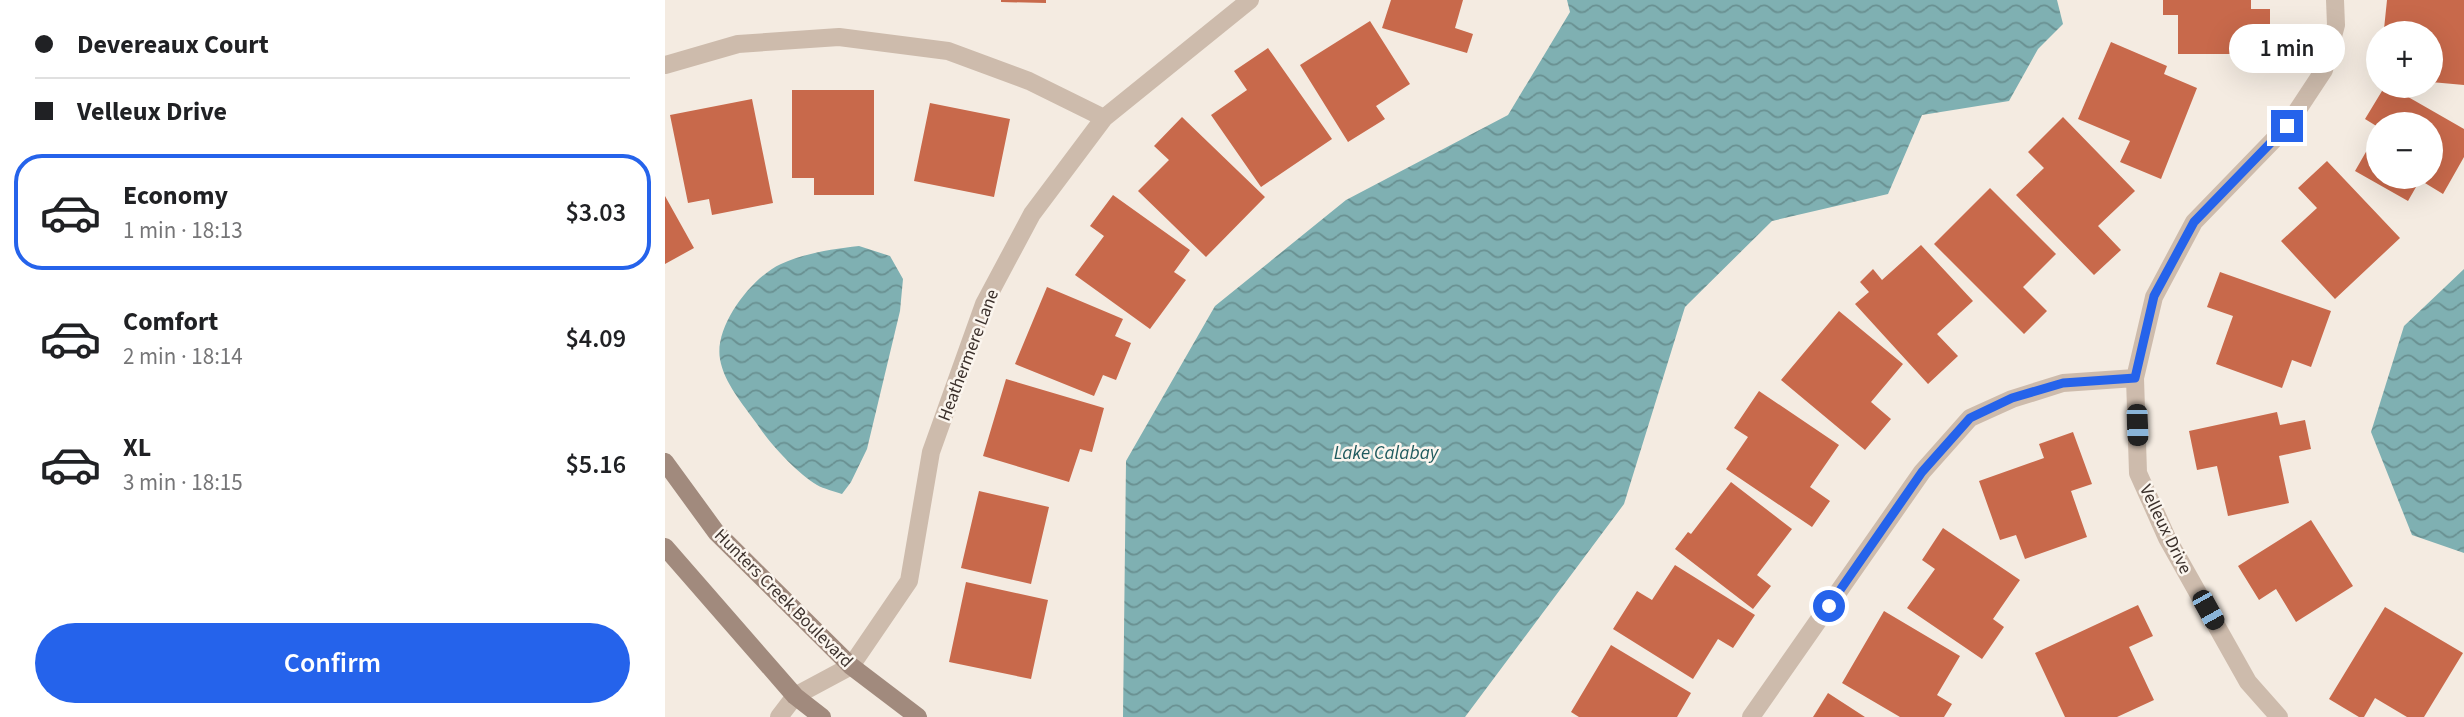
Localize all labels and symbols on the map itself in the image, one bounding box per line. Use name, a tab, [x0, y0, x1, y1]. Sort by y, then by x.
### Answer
callout: 1 min	[2229, 24, 2345, 74]
route end	[2271, 110, 2303, 142]
street label: Heathermere Lane	[932, 286, 1005, 425]
car	[2126, 404, 2149, 446]
water label: Lake Calabay	[1334, 440, 1440, 467]
street label: Velleux Drive	[2133, 480, 2198, 578]
street label: Hunters Creek Boulevard	[709, 523, 859, 673]
car	[2189, 587, 2228, 633]
route start	[1813, 590, 1845, 622]

